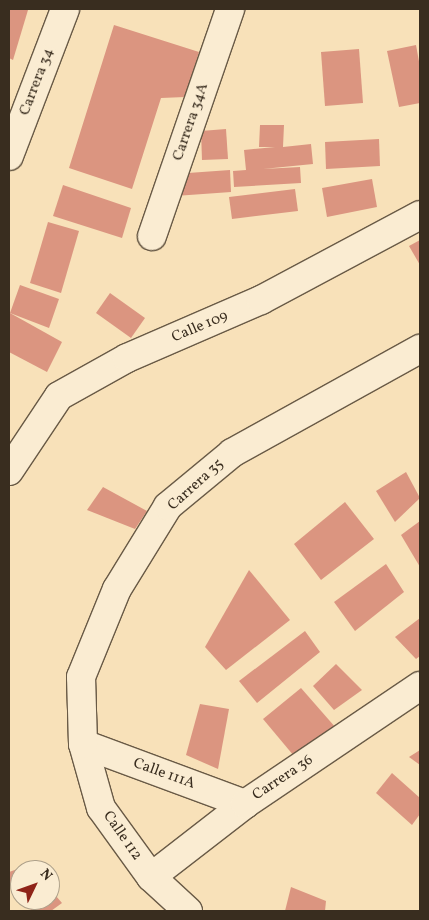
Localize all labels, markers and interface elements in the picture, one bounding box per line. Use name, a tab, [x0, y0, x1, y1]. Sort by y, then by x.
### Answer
street label: Carrera 34	[16, 46, 58, 118]
street label: Carrera 34A	[169, 81, 213, 163]
street label: Calle 109	[169, 307, 231, 347]
street label: Carrera 35	[164, 455, 228, 515]
street label: Carrera 36	[249, 751, 317, 805]
street label: Calle 111A	[131, 755, 197, 793]
street label: Calle 112	[99, 808, 145, 864]
north arrow	[10, 860, 60, 910]
text: N	[35, 865, 56, 885]

